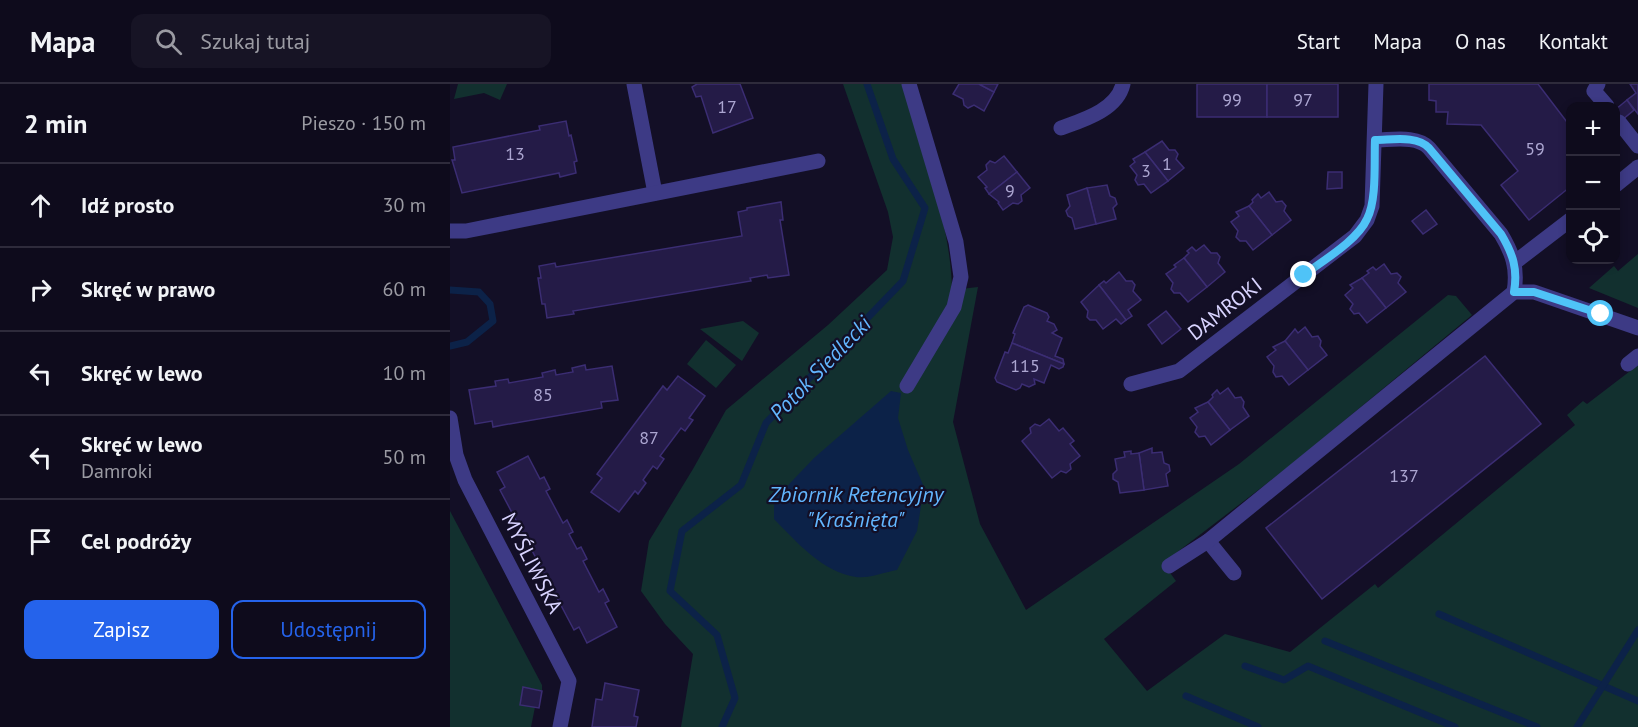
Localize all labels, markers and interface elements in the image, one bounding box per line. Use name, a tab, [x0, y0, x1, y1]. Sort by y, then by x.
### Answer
search box	[131, 14, 551, 68]
text: Mapa	[30, 23, 95, 60]
icon: search	[152, 25, 185, 58]
text: Szukaj tutaj	[200, 27, 310, 55]
text: Start	[1297, 28, 1340, 55]
text: Mapa	[1373, 28, 1422, 55]
text: O nas	[1455, 28, 1506, 55]
text: Kontakt	[1539, 28, 1608, 55]
house number: 99	[1222, 88, 1242, 111]
house number: 97	[1293, 88, 1313, 111]
house number: 17	[717, 95, 737, 118]
map controls	[1566, 102, 1620, 264]
button: +	[1566, 102, 1620, 156]
text: 2 min	[24, 107, 87, 140]
text: Pieszo · 150 m	[301, 110, 426, 136]
house number: 59	[1525, 137, 1545, 160]
house number: 13	[505, 142, 525, 165]
house number: 1	[1162, 152, 1172, 175]
button: −	[1566, 156, 1620, 210]
house number: 3	[1141, 159, 1151, 182]
house number: 9	[1005, 179, 1015, 202]
icon: ahead	[24, 189, 57, 222]
text: Idź prosto	[81, 191, 174, 219]
text: 30 m	[383, 192, 426, 218]
button: locate	[1566, 210, 1620, 264]
route end	[1290, 261, 1316, 287]
street label: DAMROKI	[1182, 271, 1267, 346]
icon: right	[24, 273, 57, 306]
text: Skręć w prawo	[81, 275, 215, 303]
text: 60 m	[383, 276, 426, 302]
route start	[1587, 300, 1613, 326]
water label: Potok Siedlecki	[763, 309, 878, 426]
house number: 115	[1010, 354, 1040, 377]
icon: left	[24, 357, 57, 390]
text: Skręć w lewo	[81, 359, 202, 387]
text: 10 m	[383, 360, 426, 386]
house number: 85	[533, 383, 553, 406]
house number: 87	[639, 426, 659, 449]
text: Skręć w lewo	[81, 430, 202, 458]
icon: left	[24, 441, 57, 474]
text: 50 m	[383, 444, 426, 470]
text: Damroki	[81, 458, 153, 484]
house number: 137	[1389, 464, 1419, 487]
water label: Zbiornik Retencyjny "Kraśnięta"	[767, 480, 945, 533]
street label: MYŚLIWSKA	[496, 508, 570, 618]
icon: arrive	[24, 525, 57, 558]
text: Cel podróży	[81, 527, 191, 555]
button: Zapisz	[24, 600, 219, 659]
button: Udostępnij	[231, 600, 426, 659]

